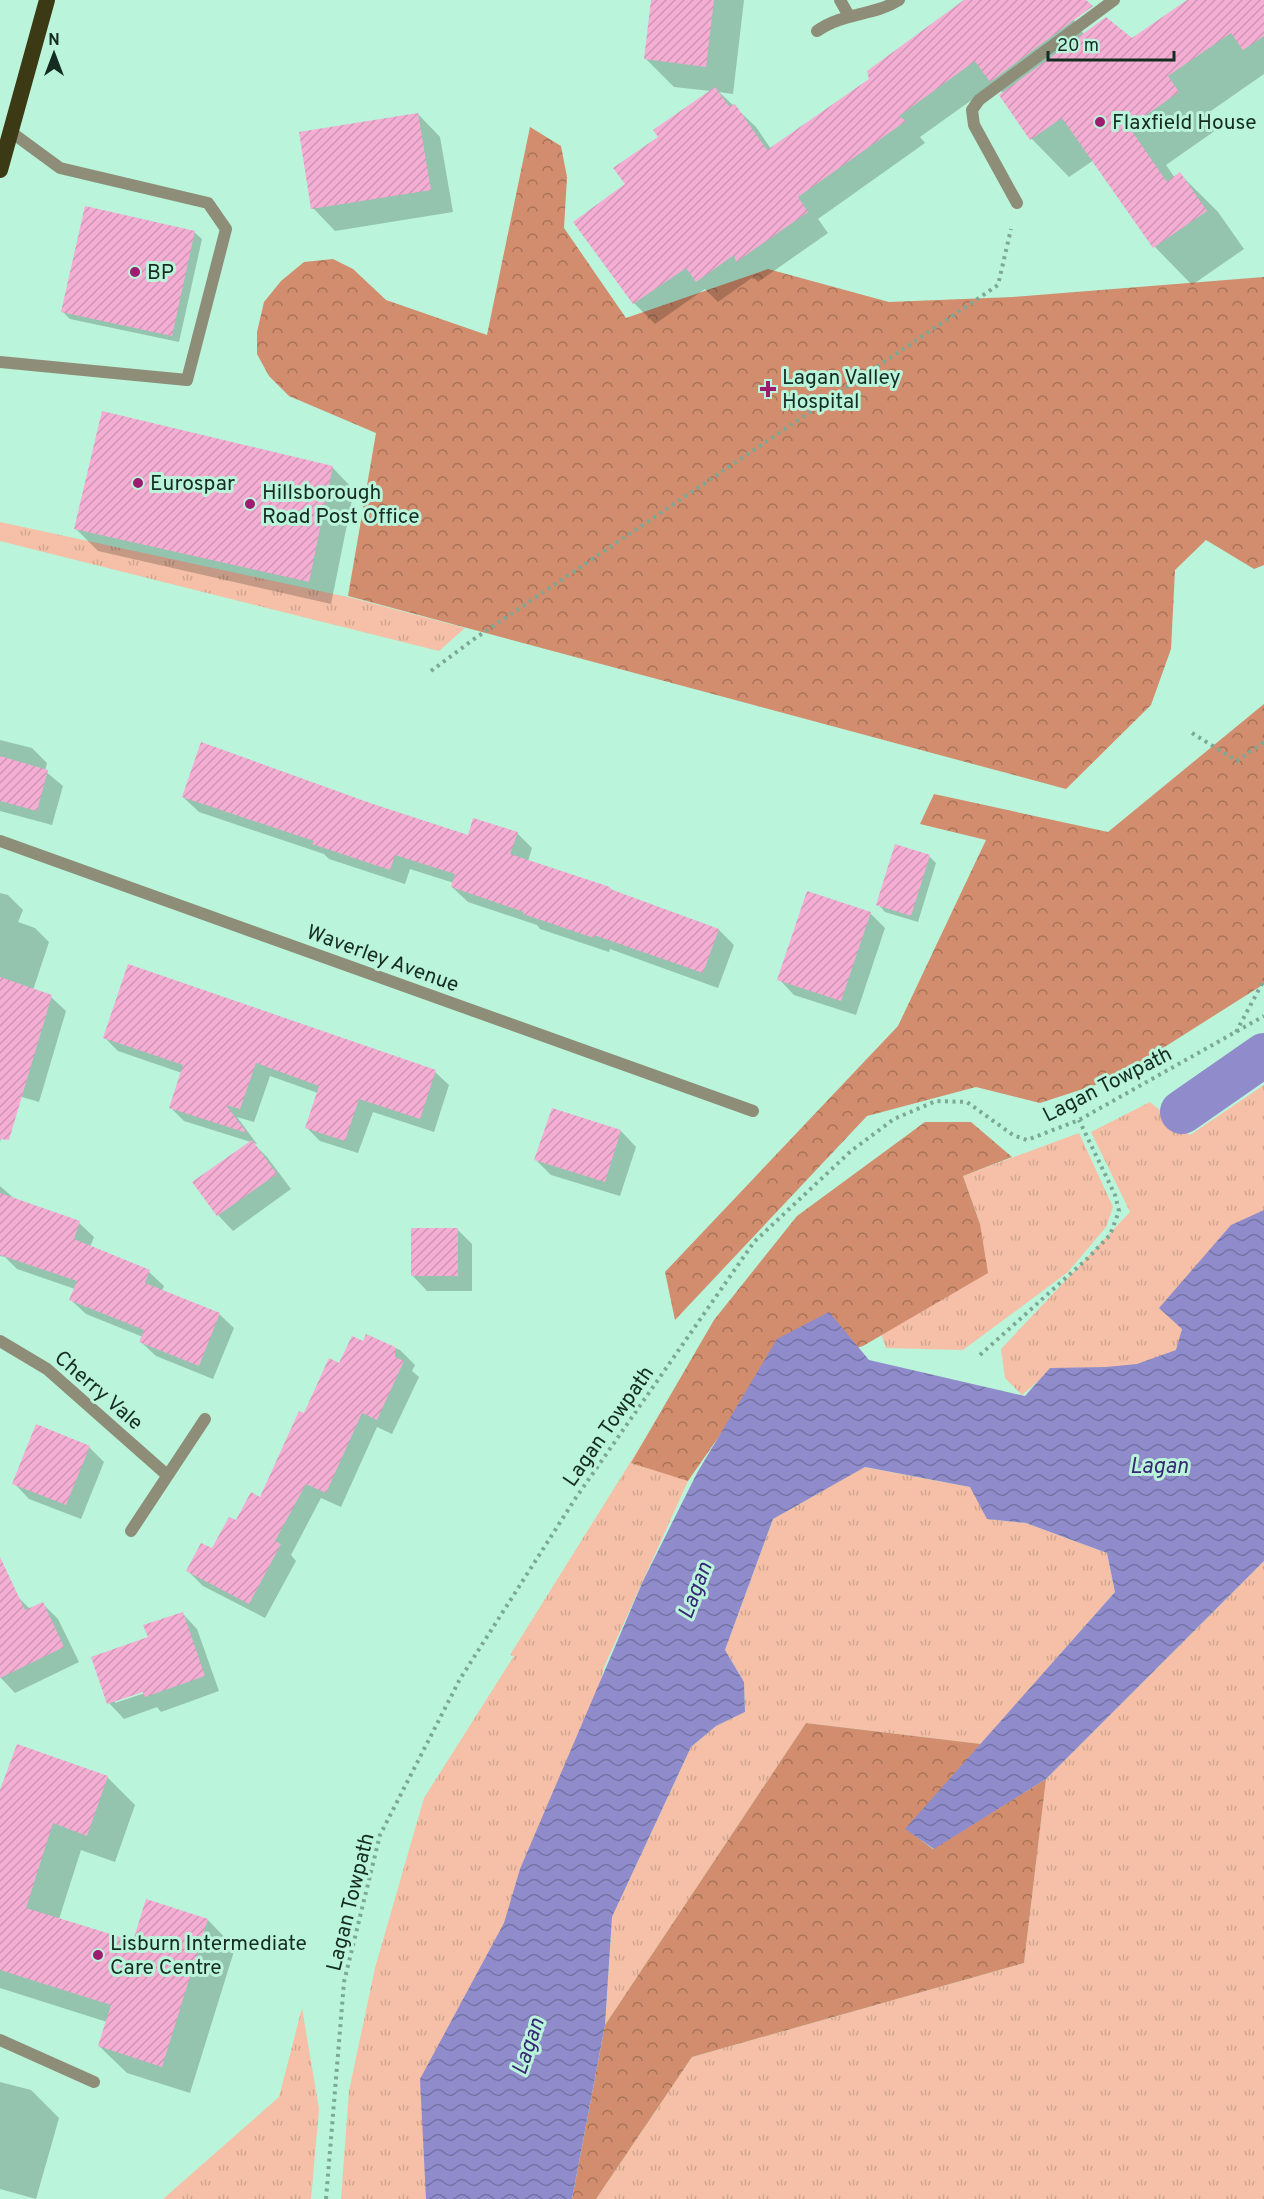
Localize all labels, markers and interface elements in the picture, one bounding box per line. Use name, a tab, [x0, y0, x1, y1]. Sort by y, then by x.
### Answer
north arrow	[24, 24, 84, 84]
scale bar	[1048, 24, 1174, 62]
text: N	[48, 31, 60, 51]
text: 20 m	[1057, 35, 1099, 58]
place label: Flaxfield House	[1112, 110, 1256, 137]
marker: Flaxfield House	[1093, 115, 1107, 129]
place label: BP	[147, 260, 174, 287]
marker: BP	[128, 265, 142, 279]
place label: Lagan Valley Hospital	[782, 365, 901, 416]
marker: Lagan Valley Hospital	[759, 380, 777, 398]
place label: Eurospar	[150, 471, 235, 498]
marker: Eurospar	[131, 476, 145, 490]
place label: Hillsborough Road Post Office	[262, 480, 420, 531]
marker: Hillsborough Road Post Office	[243, 497, 257, 511]
street label: Waverley Avenue	[303, 919, 462, 999]
street label: Lagan Towpath	[1039, 1041, 1177, 1129]
street label: Cherry Vale	[48, 1345, 148, 1437]
street label: Lagan Towpath	[558, 1361, 661, 1493]
water label: Lagan	[1130, 1454, 1188, 1481]
water label: Lagan	[673, 1559, 719, 1623]
street label: Lagan Towpath	[321, 1830, 382, 1974]
place label: Lisburn Intermediate Care Centre	[110, 1931, 307, 1982]
marker: Lisburn Intermediate Care Centre	[91, 1948, 105, 1962]
water label: Lagan	[507, 2015, 552, 2079]

